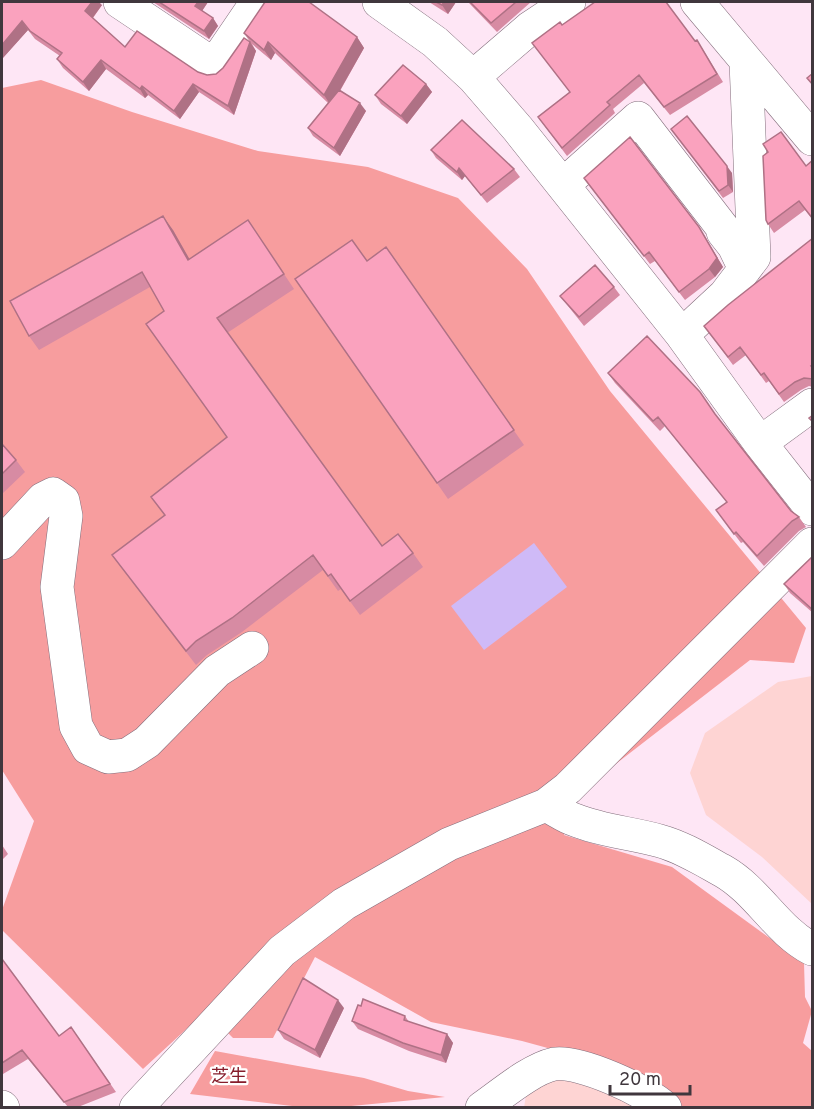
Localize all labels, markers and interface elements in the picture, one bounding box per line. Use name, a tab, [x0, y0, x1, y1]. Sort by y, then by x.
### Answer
scale bar	[610, 1058, 690, 1096]
park label: 芝生	[211, 1066, 247, 1089]
text: 20 m	[619, 1069, 661, 1092]

